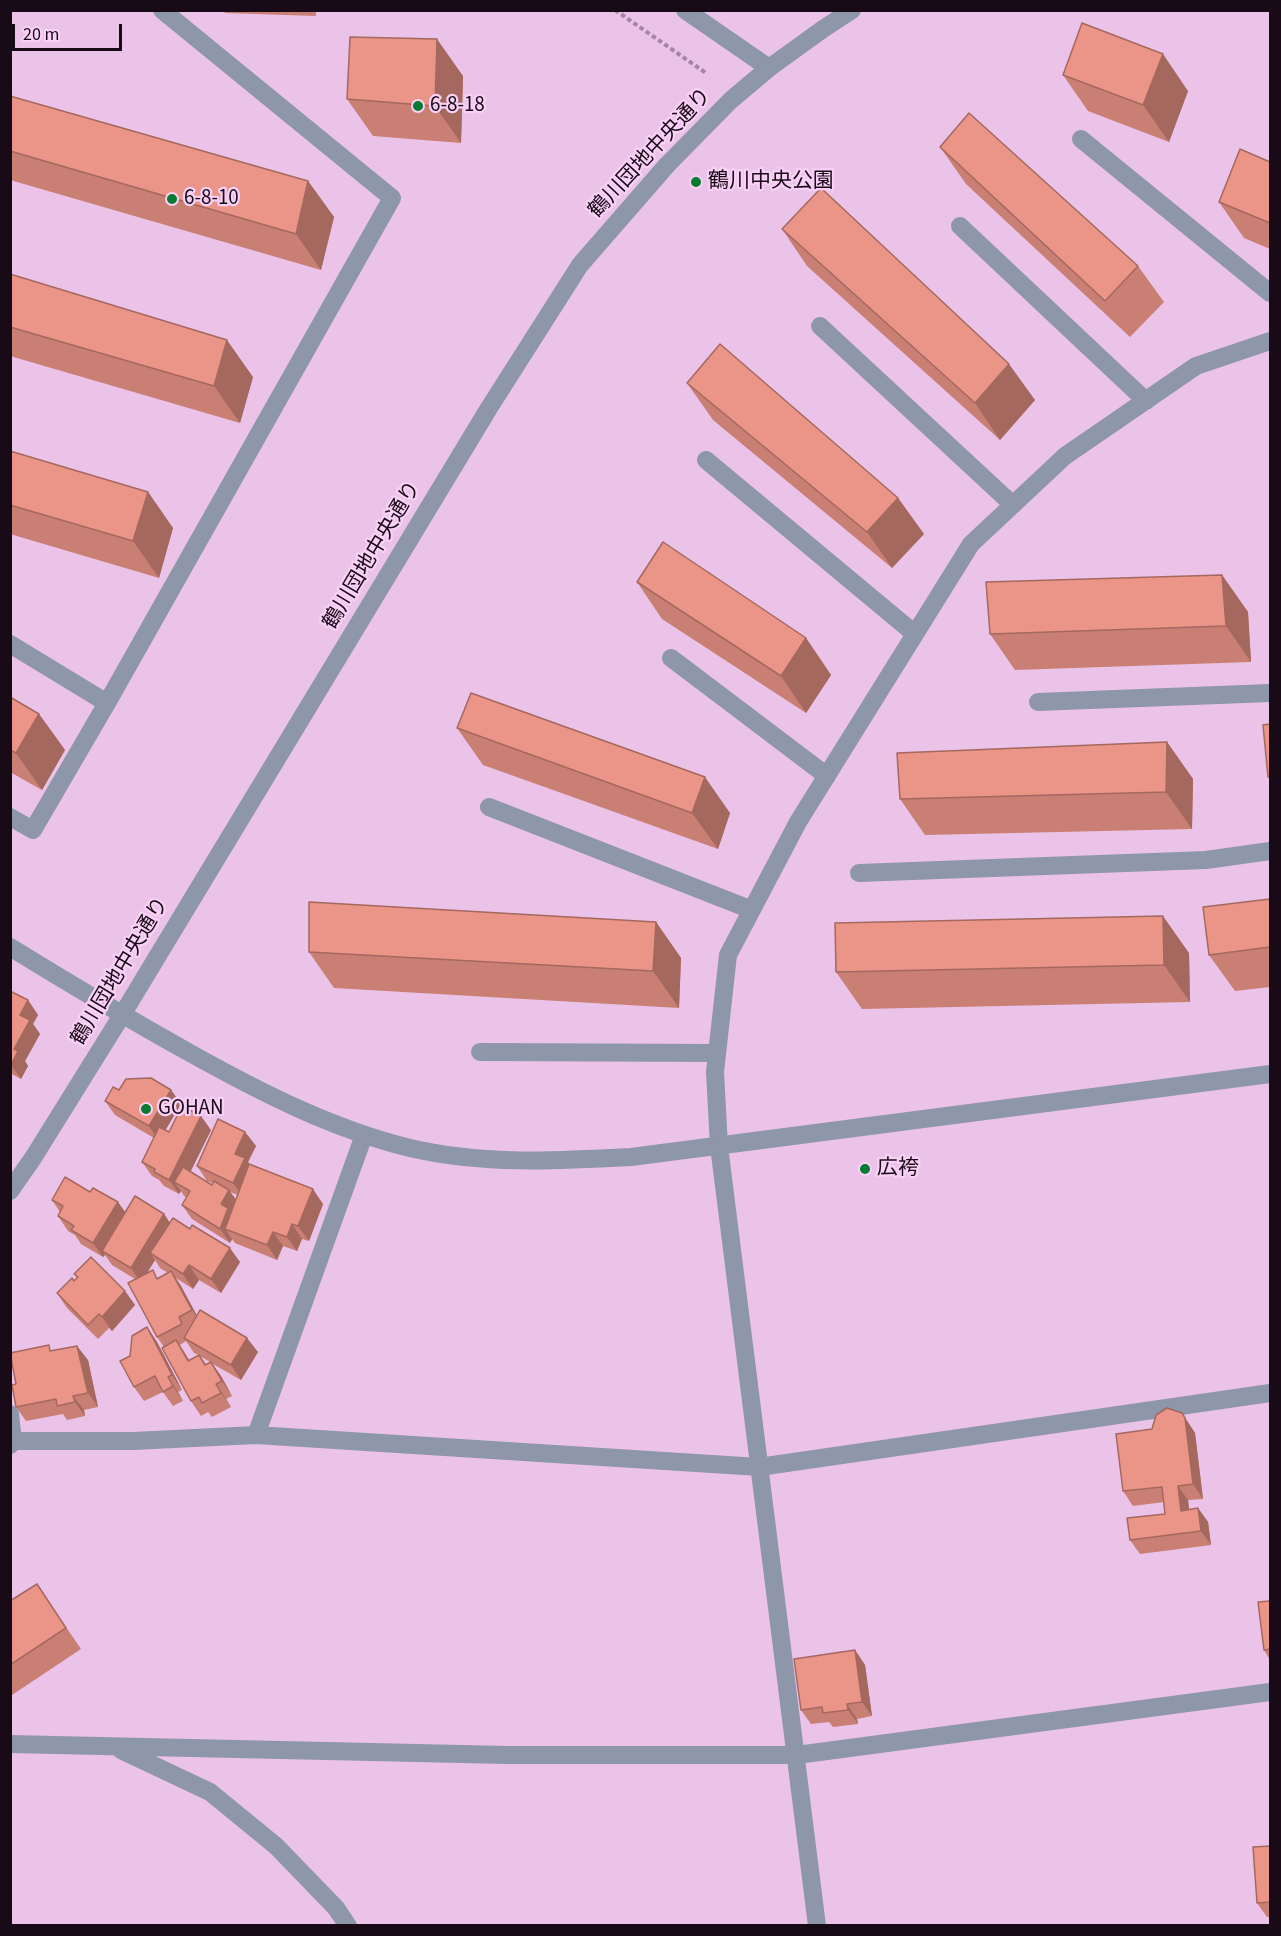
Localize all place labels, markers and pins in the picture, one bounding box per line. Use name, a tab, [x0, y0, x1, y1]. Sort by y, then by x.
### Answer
place label: 6-8-18	[430, 93, 485, 119]
marker: 6-8-18	[411, 99, 425, 113]
place label: 鶴川中央公園	[708, 169, 834, 195]
marker: 鶴川中央公園	[689, 175, 703, 189]
place label: 6-8-10	[184, 186, 239, 212]
marker: 6-8-10	[165, 192, 179, 206]
place label: GOHAN	[158, 1096, 224, 1122]
marker: GOHAN	[139, 1102, 153, 1116]
place label: 広袴	[877, 1156, 919, 1182]
marker: 広袴	[858, 1162, 872, 1176]

